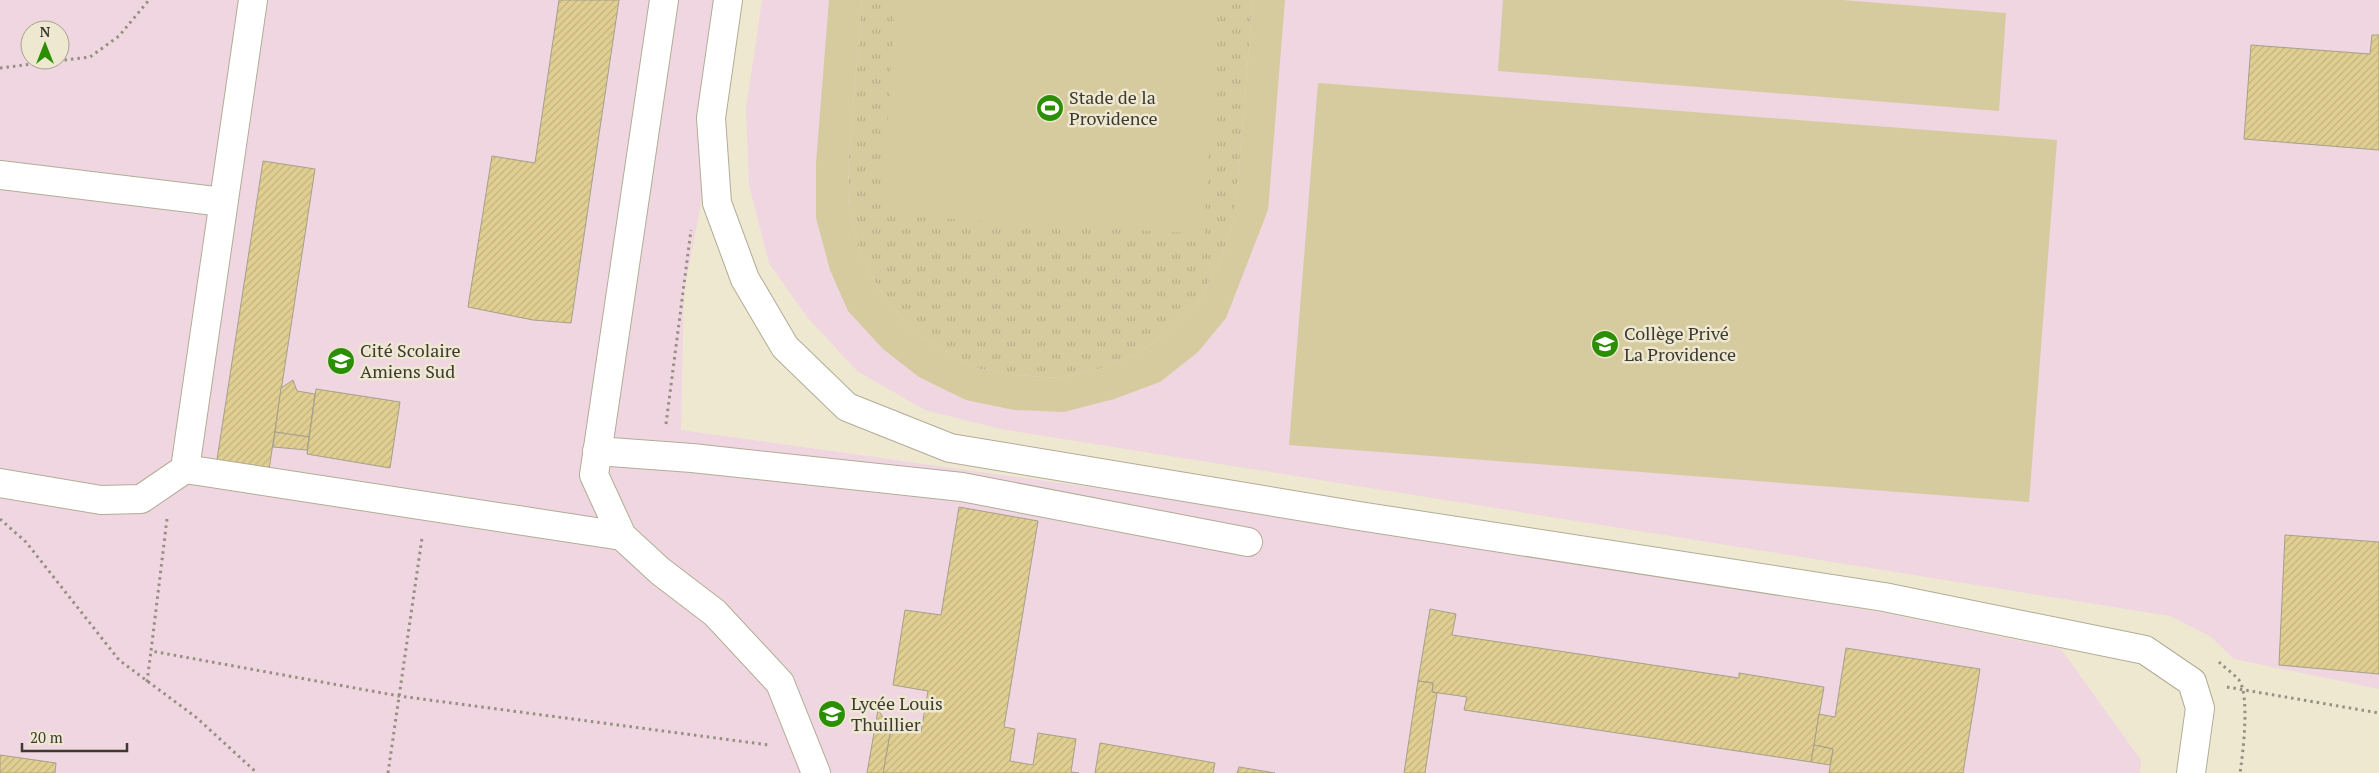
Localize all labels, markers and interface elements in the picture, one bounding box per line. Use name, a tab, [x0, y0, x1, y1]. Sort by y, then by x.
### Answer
north arrow	[20, 20, 70, 70]
text: N	[40, 22, 51, 41]
place label: Stade de la Providence	[1069, 85, 1158, 130]
sports icon: Stade de la Providence	[1035, 93, 1065, 123]
place label: Collège Privé La Providence	[1624, 321, 1736, 366]
school or university icon: Collège Privé La Providence	[1590, 329, 1620, 359]
place label: Cité Scolaire Amiens Sud	[360, 338, 461, 383]
school or university icon: Cité Scolaire Amiens Sud	[326, 346, 356, 376]
place label: Lycée Louis Thuillier	[851, 691, 943, 736]
school or university icon: Lycée Louis Thuillier	[817, 699, 847, 729]
scale bar	[22, 720, 128, 752]
text: 20 m	[30, 727, 63, 747]

